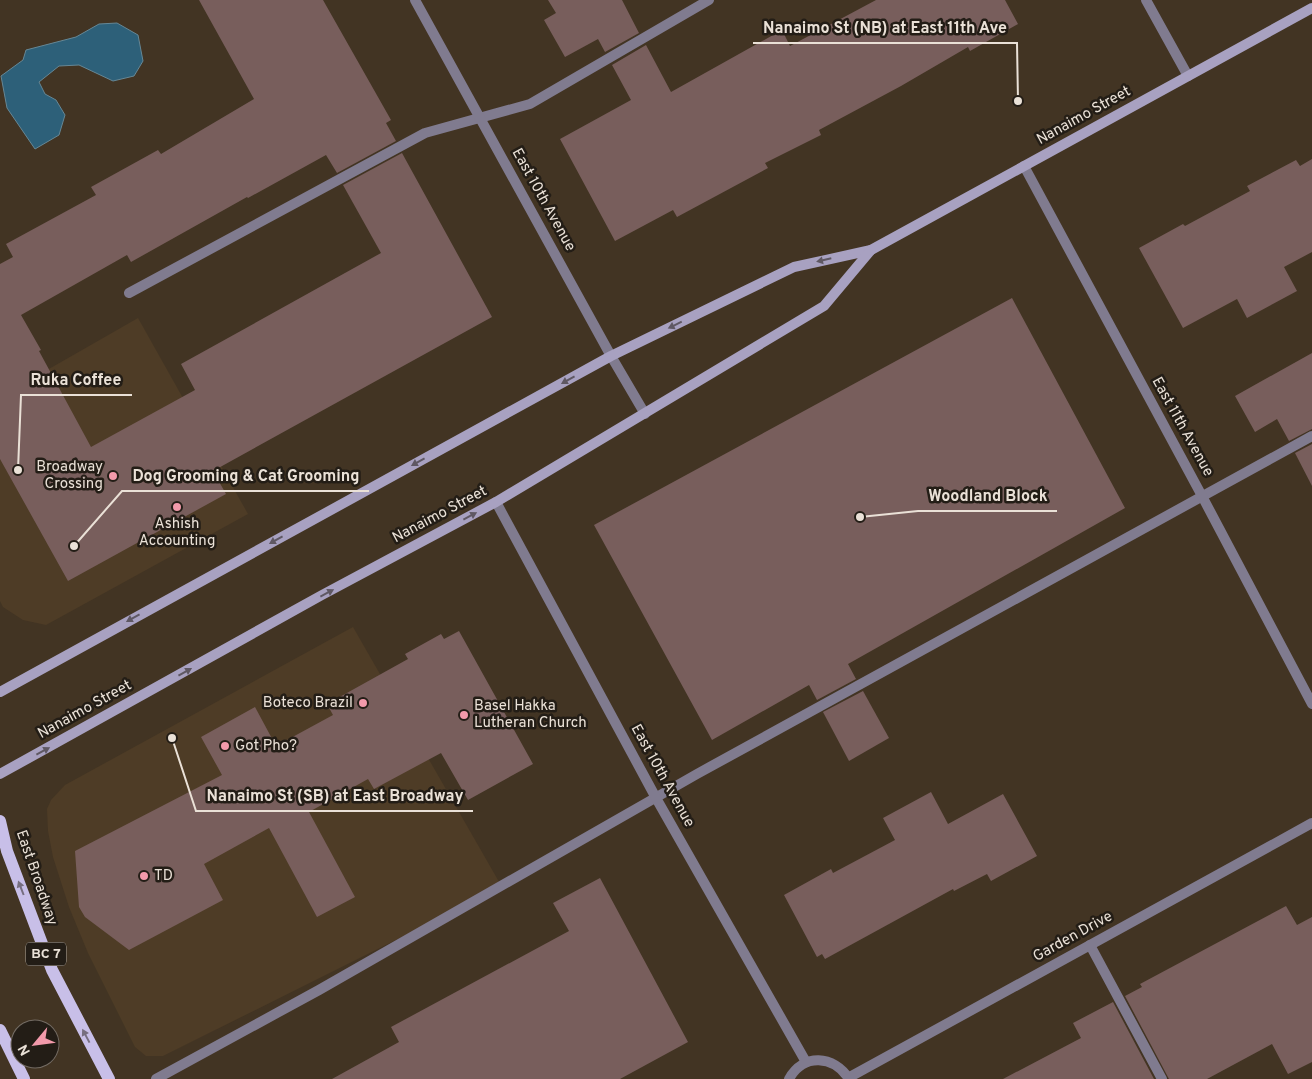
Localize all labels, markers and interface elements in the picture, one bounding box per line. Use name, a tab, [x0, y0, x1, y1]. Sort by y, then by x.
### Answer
callout: Nanaimo St (NB) at East 11th Ave	[753, 12, 1017, 43]
text: Nanaimo St (NB) at East 11th Ave	[763, 19, 1007, 39]
street label: Nanaimo Street	[1034, 82, 1134, 150]
street label: East 10th Avenue	[507, 145, 579, 255]
one-way arrow	[816, 256, 831, 264]
one-way arrow	[668, 321, 682, 329]
callout: Ruka Coffee	[21, 364, 132, 395]
text: Ruka Coffee	[30, 371, 122, 391]
street label: East 11th Avenue	[1147, 374, 1217, 480]
one-way arrow	[561, 376, 575, 384]
one-way arrow	[411, 457, 425, 466]
place label: Broadway Crossing	[36, 458, 103, 494]
callout: Dog Grooming & Cat Grooming	[122, 460, 369, 491]
text: Dog Grooming & Cat Grooming	[132, 467, 360, 487]
marker: Broadway Crossing	[107, 470, 119, 482]
callout: Woodland Block	[918, 480, 1057, 511]
street label: Nanaimo Street	[389, 482, 491, 548]
text: Woodland Block	[928, 487, 1048, 507]
marker: Ashish Accounting	[171, 501, 183, 513]
one-way arrow	[463, 512, 477, 520]
place label: Ashish Accounting	[139, 515, 215, 551]
one-way arrow	[268, 536, 283, 544]
one-way arrow	[319, 589, 334, 597]
one-way arrow	[126, 614, 141, 622]
one-way arrow	[177, 668, 192, 676]
street label: Nanaimo Street	[35, 676, 135, 744]
place label: Boteco Brazil	[263, 694, 353, 713]
marker: Boteco Brazil	[357, 697, 369, 709]
place label: Basel Hakka Lutheran Church	[474, 697, 587, 733]
marker: Basel Hakka Lutheran Church	[458, 709, 470, 721]
street label: East 10th Avenue	[626, 721, 698, 831]
place label: Got Pho?	[235, 737, 297, 756]
marker: Got Pho?	[219, 740, 231, 752]
one-way arrow	[36, 747, 50, 755]
callout: Nanaimo St (SB) at East Broadway	[196, 780, 473, 811]
text: Nanaimo St (SB) at East Broadway	[207, 787, 463, 807]
street label: East Broadway	[11, 828, 61, 928]
place label: TD	[154, 867, 173, 886]
marker: TD	[138, 870, 150, 882]
one-way arrow	[17, 880, 24, 895]
street label: Garden Drive	[1030, 907, 1116, 967]
road number: BC 7	[26, 942, 66, 966]
north arrow	[10, 1019, 60, 1069]
one-way arrow	[82, 1029, 90, 1043]
text: N	[15, 1041, 35, 1058]

